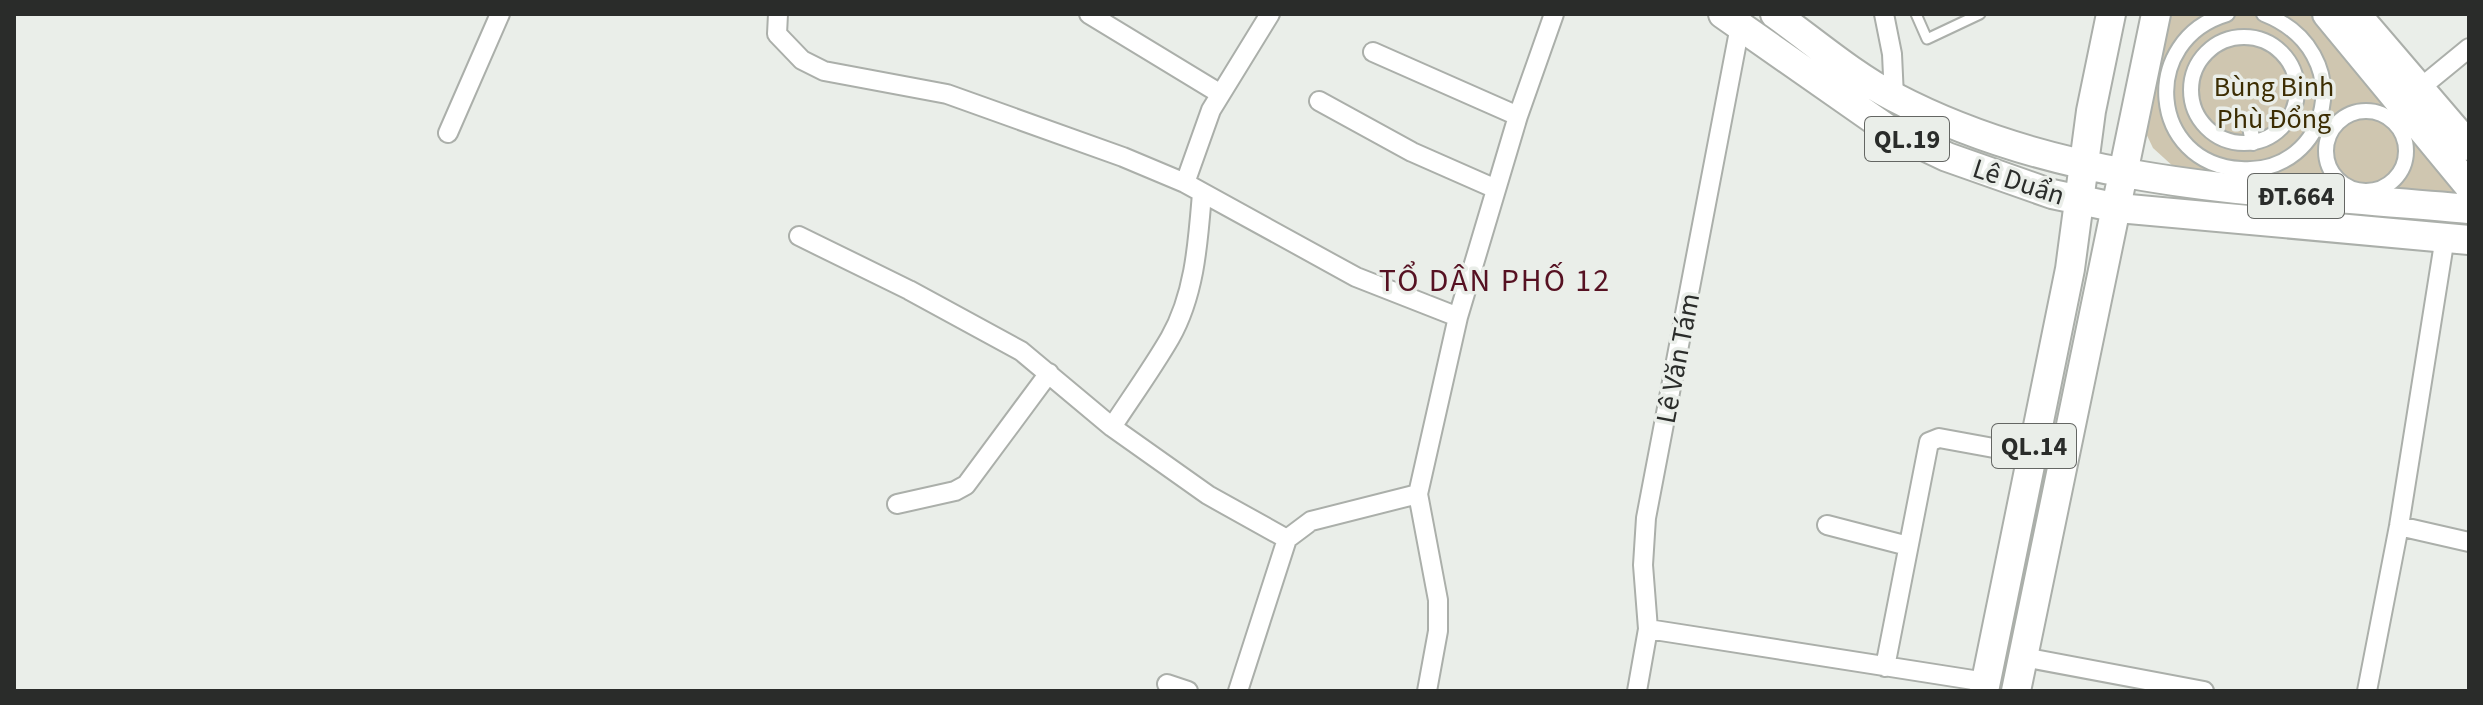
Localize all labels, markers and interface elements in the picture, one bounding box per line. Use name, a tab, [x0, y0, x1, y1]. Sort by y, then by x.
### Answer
park label: Bùng Binh Phù Đổng	[2214, 67, 2334, 139]
road number: QL.19	[1865, 117, 1949, 161]
street label: Lê Duẩn	[1967, 148, 2070, 216]
road number: ĐT.664	[2248, 174, 2344, 218]
district label: TỔ DÂN PHỐ 12	[1379, 258, 1611, 304]
street label: Lê Văn Tám	[1646, 290, 1710, 427]
road number: QL.14	[1992, 424, 2076, 468]

